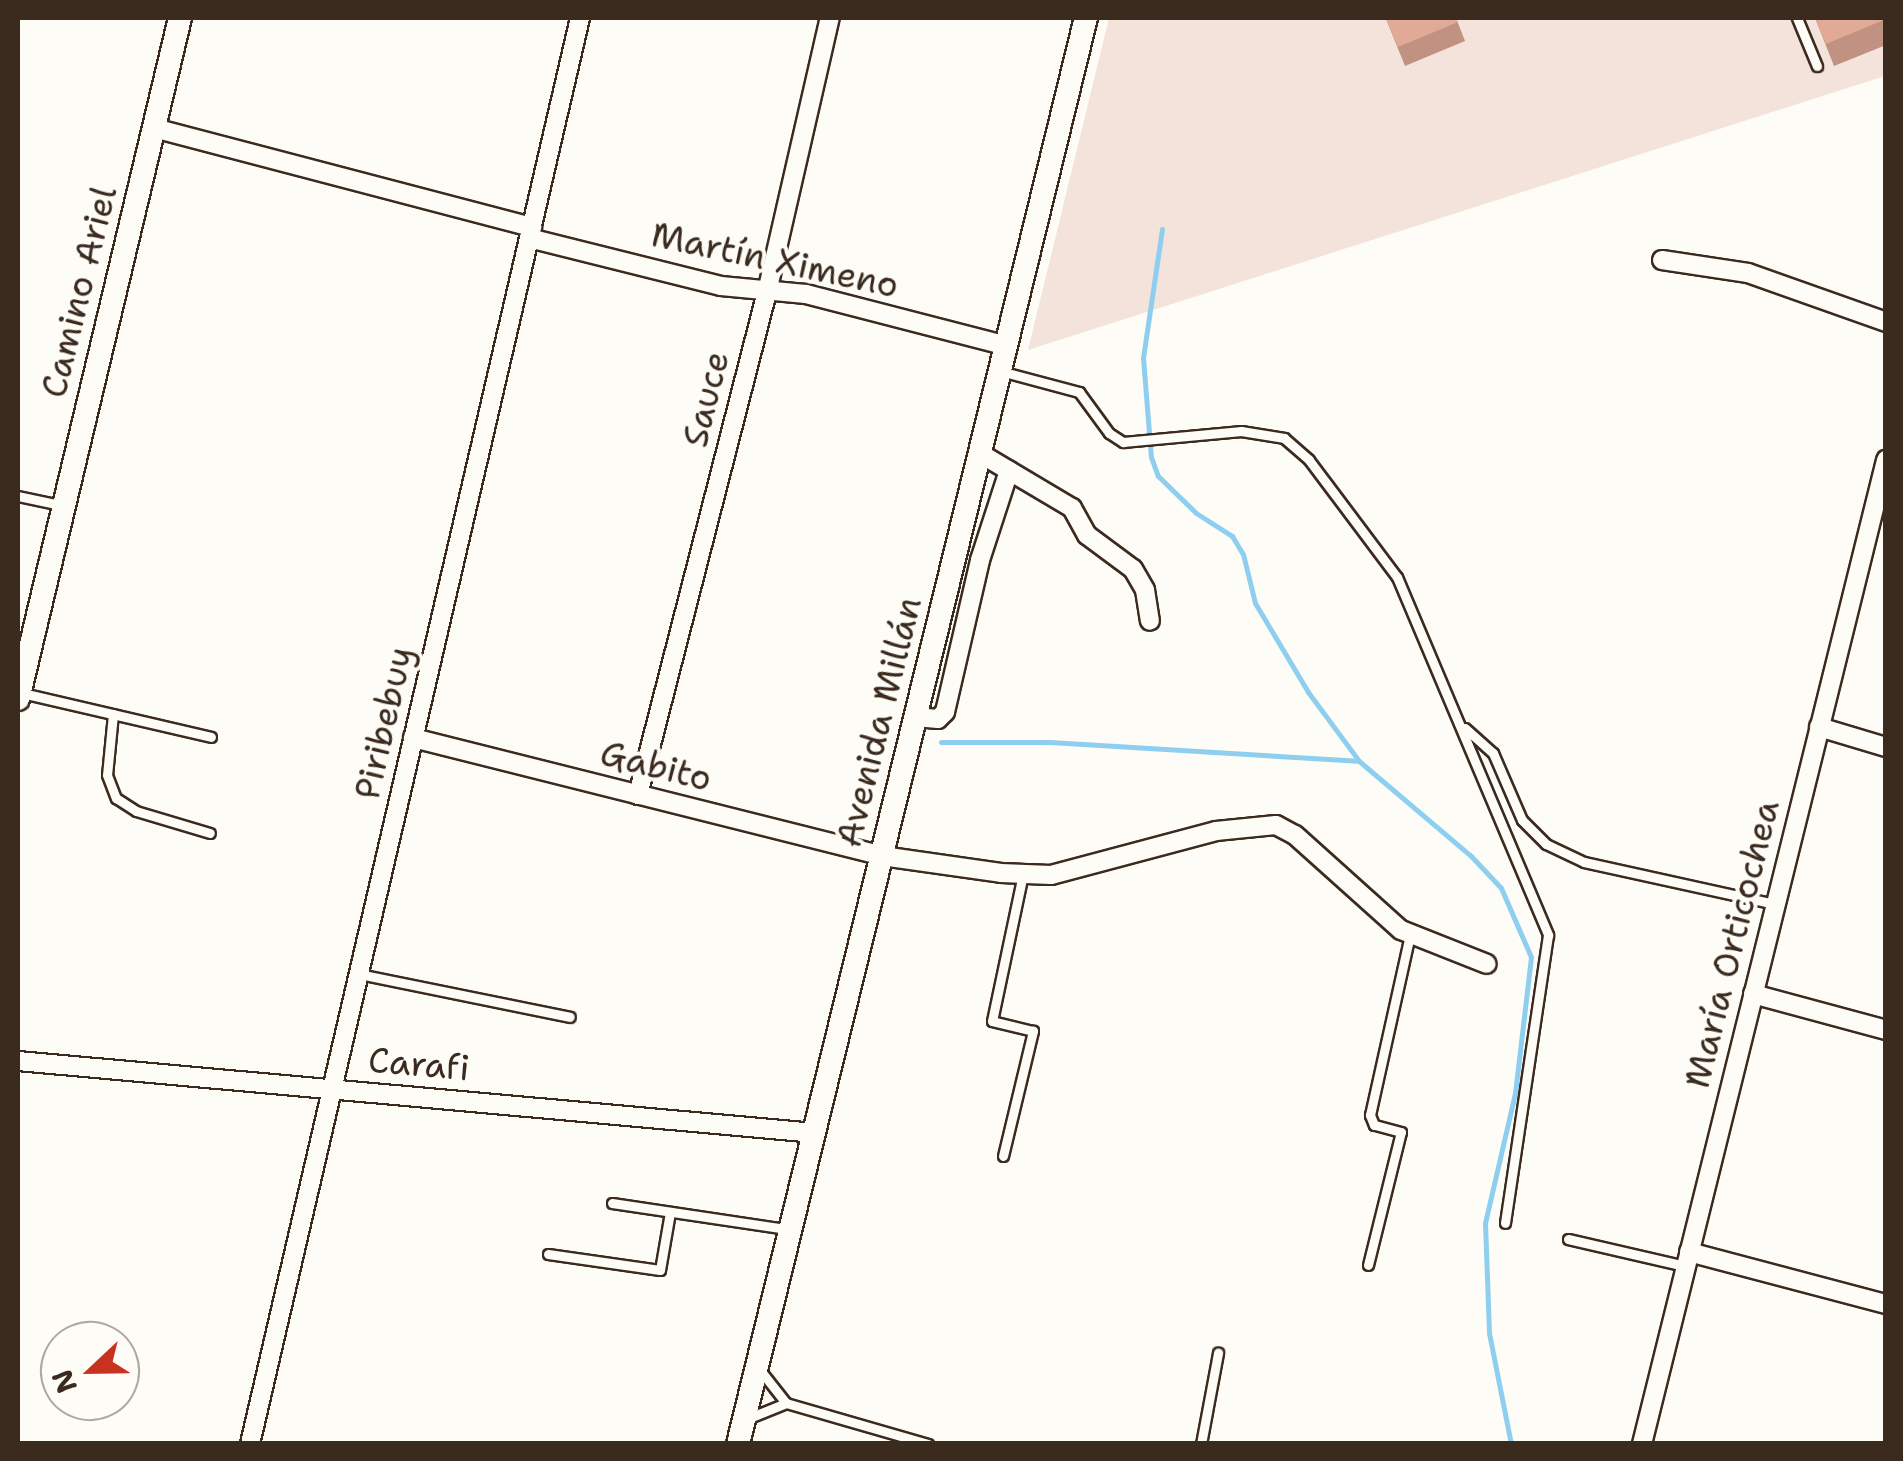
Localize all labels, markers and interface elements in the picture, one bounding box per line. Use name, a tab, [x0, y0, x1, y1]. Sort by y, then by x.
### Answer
street label: Camino Ariel	[32, 182, 126, 402]
street label: Martín Ximeno	[648, 213, 902, 307]
street label: Sauce	[674, 347, 738, 451]
street label: Avenida Millán	[828, 593, 930, 851]
street label: Piribebuy	[346, 643, 422, 803]
street label: Gabito	[596, 732, 716, 800]
street label: María Orticochea	[1676, 796, 1788, 1092]
street label: Carafi	[367, 1039, 471, 1089]
north arrow	[40, 1321, 140, 1421]
text: N	[42, 1364, 86, 1399]

